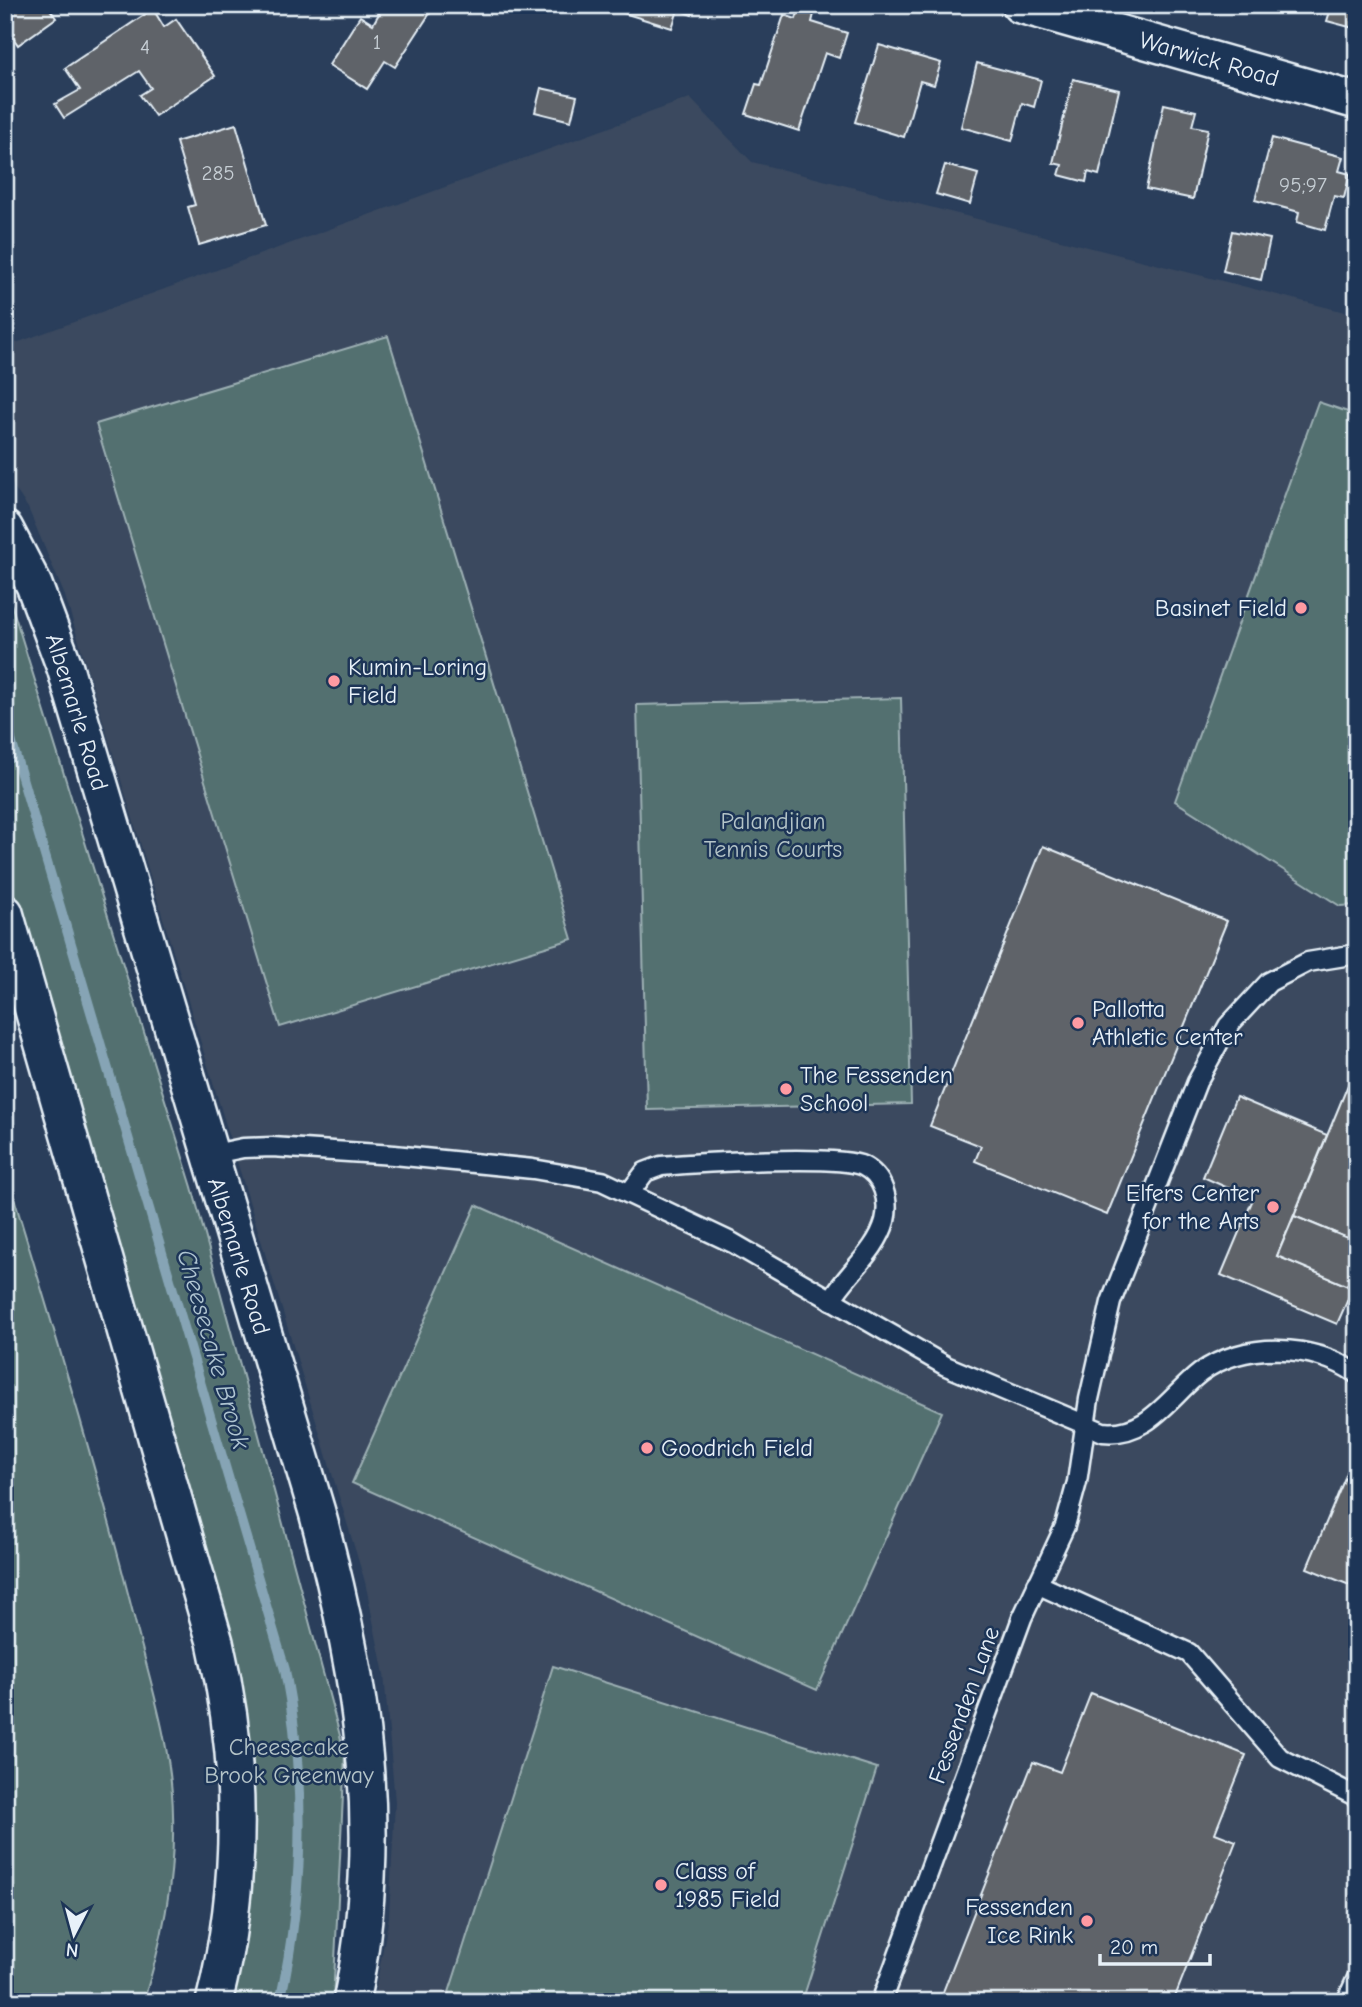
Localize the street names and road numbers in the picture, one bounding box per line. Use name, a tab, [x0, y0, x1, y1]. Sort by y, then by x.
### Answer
street label: Warwick Road	[1136, 26, 1282, 92]
street label: Albemarle Road	[40, 630, 114, 794]
street label: Albemarle Road	[202, 1174, 276, 1338]
street label: Fessenden Lane	[923, 1623, 1005, 1787]

